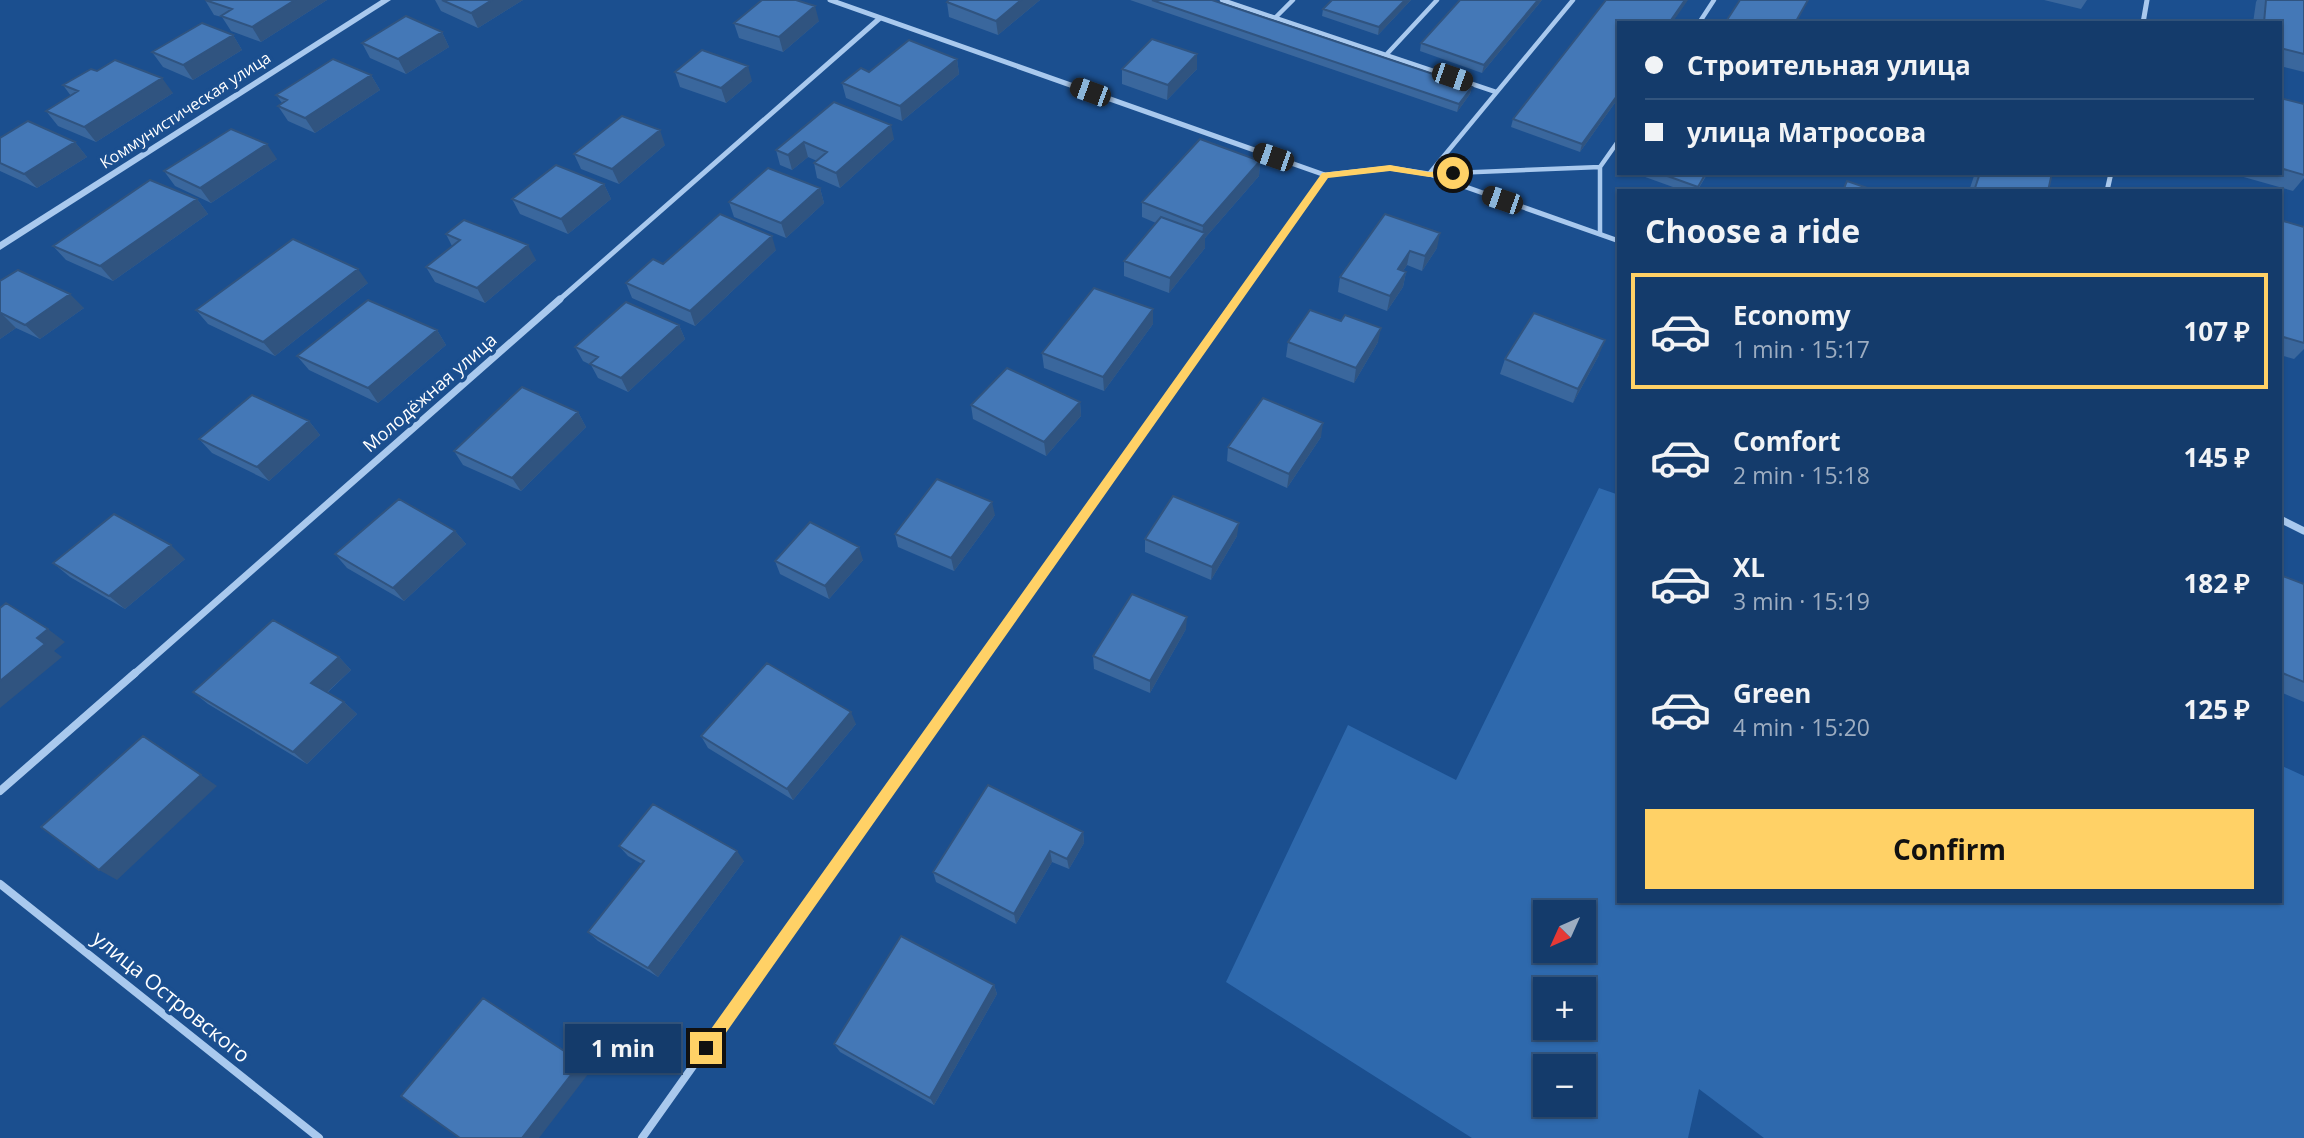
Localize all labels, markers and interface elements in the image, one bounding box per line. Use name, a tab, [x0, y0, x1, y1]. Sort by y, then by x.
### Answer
street label: Коммунистическая улица	[95, 46, 275, 174]
text: Строительная улица	[1687, 47, 1971, 83]
car	[1429, 60, 1476, 94]
car	[1067, 75, 1114, 109]
text: улица Матросова	[1687, 114, 1926, 150]
car	[1250, 140, 1297, 174]
route start	[1437, 157, 1469, 189]
car	[1479, 183, 1526, 217]
text: Choose a ride	[1645, 209, 1860, 252]
text: Economy	[1733, 297, 1851, 333]
icon: car	[1649, 300, 1712, 363]
text: 107 ₽	[2184, 313, 2250, 349]
street label: Молодёжная улица	[357, 327, 501, 457]
text: 1 min · 15:17	[1733, 333, 1870, 365]
text: Comfort	[1733, 423, 1840, 459]
icon: car	[1649, 426, 1712, 489]
text: 145 ₽	[2184, 439, 2250, 475]
text: 2 min · 15:18	[1733, 459, 1870, 491]
text: XL	[1733, 549, 1765, 585]
icon: car	[1649, 552, 1712, 615]
text: 182 ₽	[2184, 565, 2250, 601]
text: 3 min · 15:19	[1733, 585, 1870, 617]
text: Green	[1733, 675, 1811, 711]
icon: car	[1649, 678, 1712, 741]
text: 125 ₽	[2184, 691, 2250, 727]
text: 4 min · 15:20	[1733, 711, 1870, 743]
button: Confirm	[1645, 809, 2254, 889]
north arrow	[1533, 900, 1596, 962]
map controls	[1533, 900, 1596, 1117]
street label: улица Островского	[87, 924, 256, 1069]
button: +	[1533, 977, 1596, 1040]
callout: 1 min	[566, 1024, 682, 1072]
text: 1 min	[591, 1032, 655, 1064]
route end	[690, 1032, 722, 1064]
button: −	[1533, 1054, 1596, 1117]

